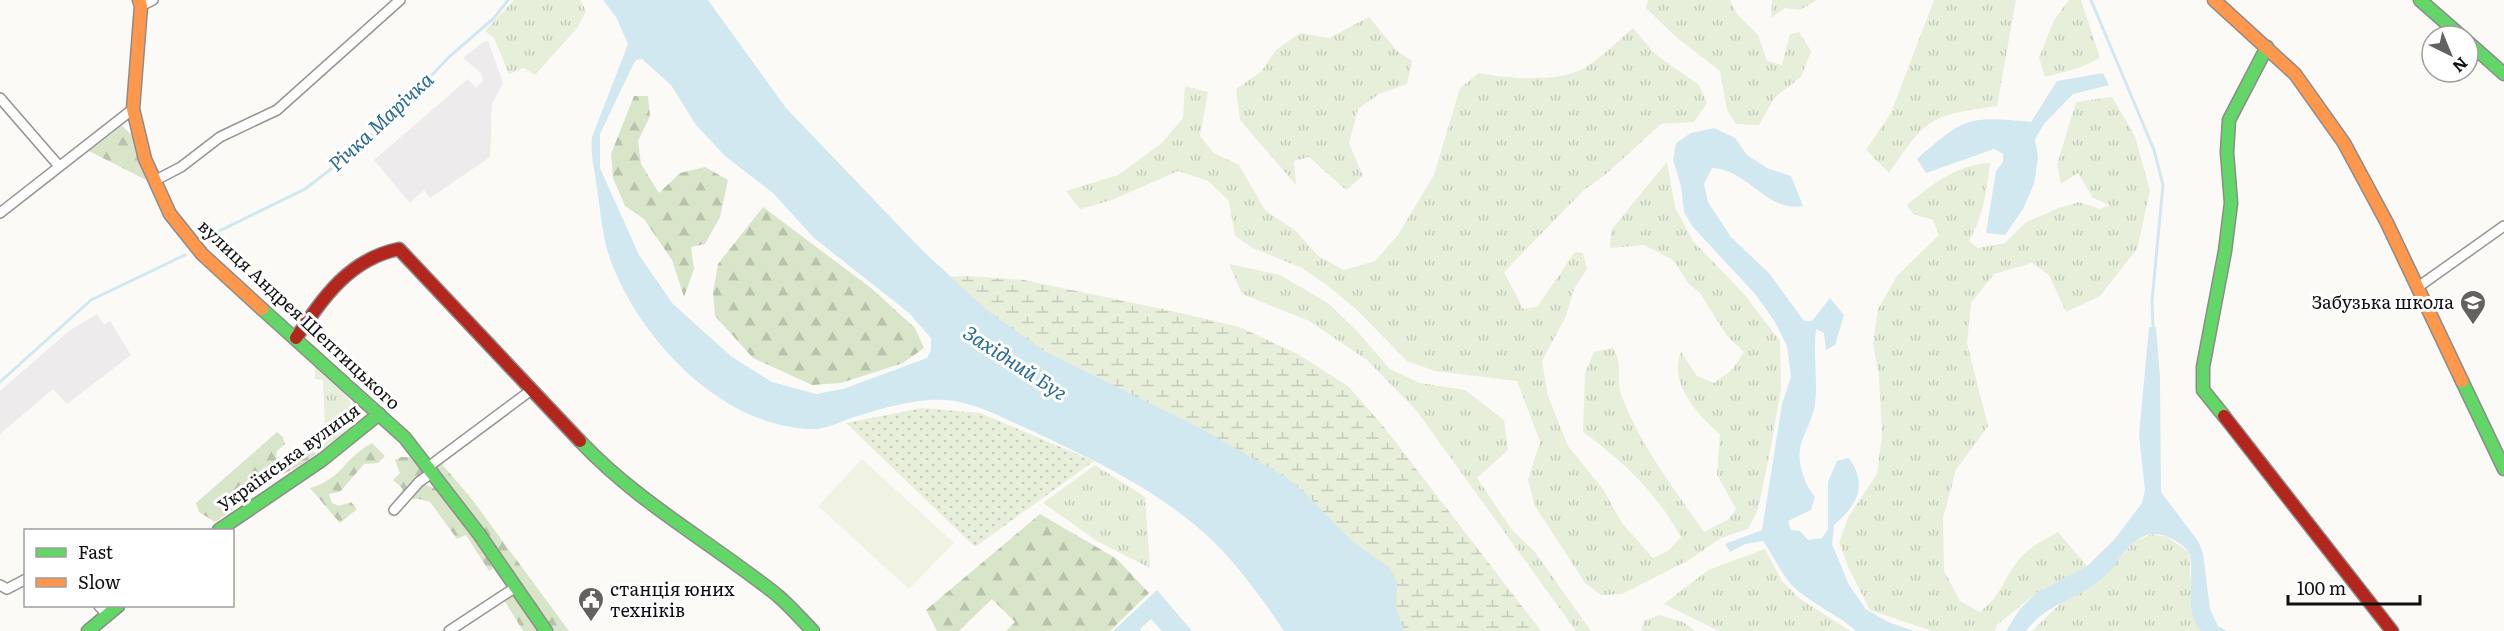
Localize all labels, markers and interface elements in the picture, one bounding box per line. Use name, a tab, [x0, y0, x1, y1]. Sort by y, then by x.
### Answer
north arrow	[2420, 24, 2480, 84]
text: N	[2448, 52, 2474, 79]
water label: Річка Марічка	[320, 63, 439, 177]
street label: вулиця Андрея Шептицького	[193, 213, 407, 415]
place label: Забузька школа	[2312, 288, 2454, 315]
school or university icon: Забузька школа	[2458, 288, 2488, 326]
water label: Західний Буг	[958, 316, 1074, 406]
street label: Українська вулиця	[211, 396, 365, 518]
legend	[24, 529, 234, 607]
text: Fast	[78, 538, 114, 565]
text: Slow	[78, 568, 121, 595]
scale bar	[2288, 568, 2420, 606]
text: 100 m	[2297, 574, 2346, 601]
place label: станція юних техніків	[610, 575, 735, 623]
public building icon: станція юних техніків	[576, 585, 606, 623]

